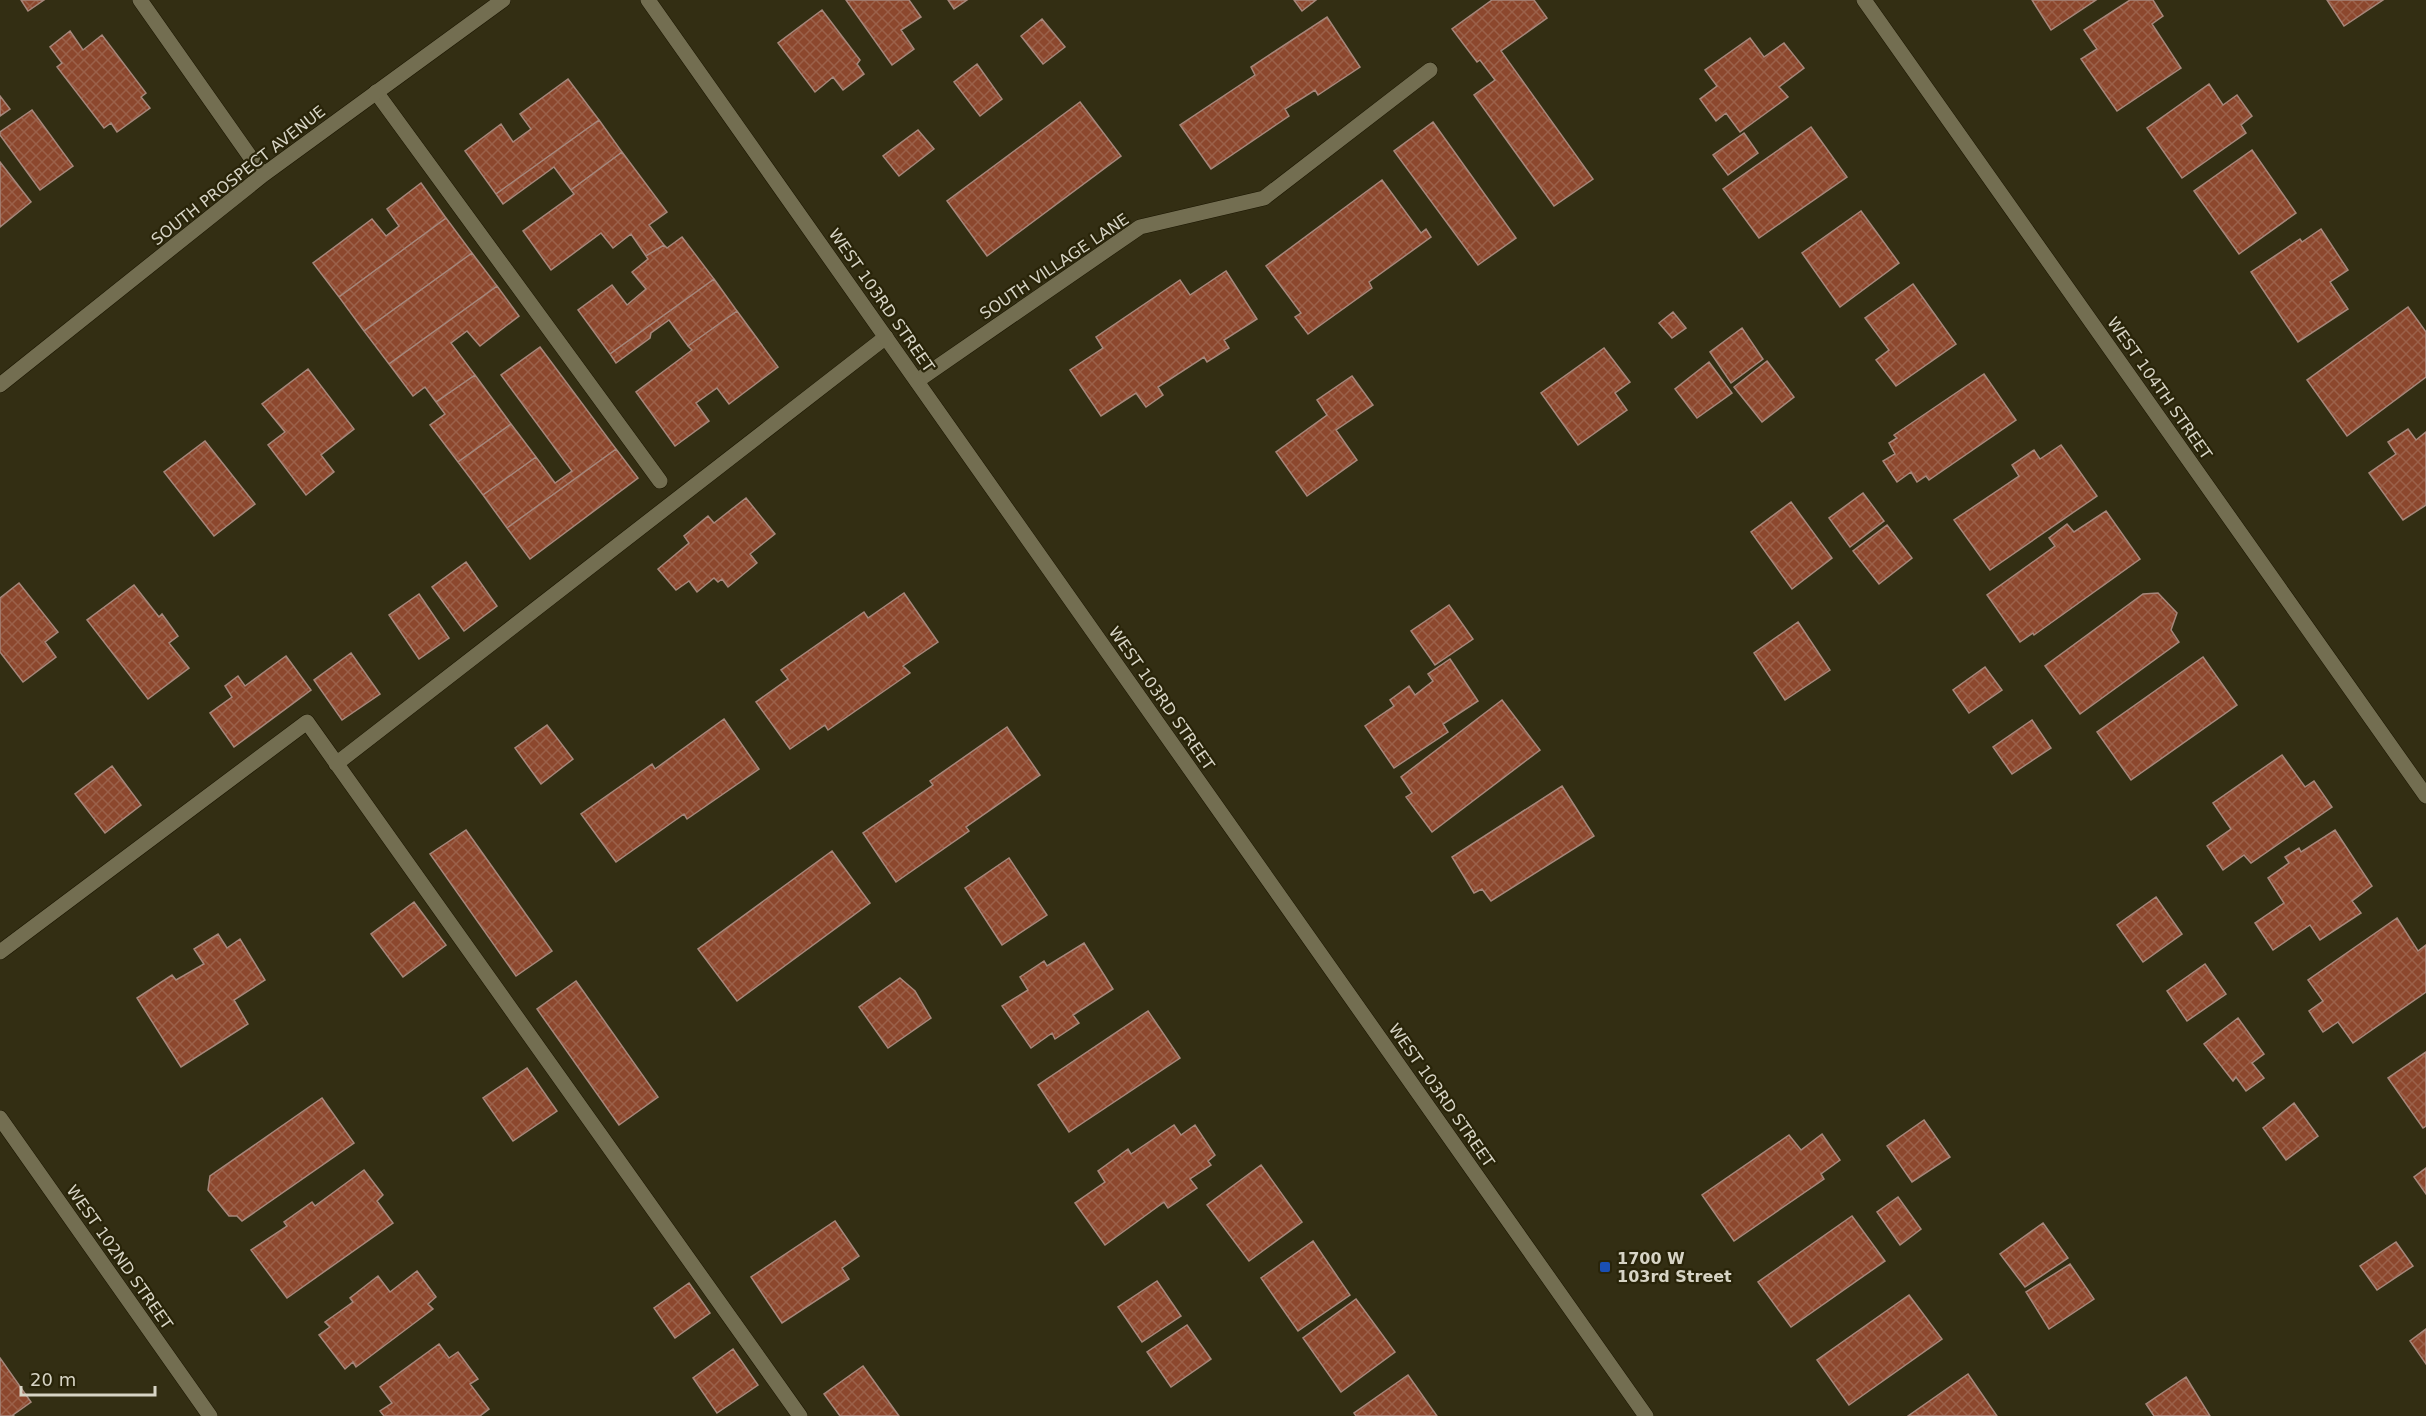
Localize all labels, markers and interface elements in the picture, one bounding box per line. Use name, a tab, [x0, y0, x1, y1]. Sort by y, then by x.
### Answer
street label: SOUTH PROSPECT AVENUE	[148, 102, 329, 249]
street label: SOUTH VILLAGE LANE	[976, 209, 1132, 323]
street label: WEST 103RD STREET	[825, 225, 939, 376]
street label: WEST 104TH STREET	[2103, 313, 2216, 463]
street label: WEST 103RD STREET	[1105, 623, 1219, 774]
street label: WEST 103RD STREET	[1385, 1020, 1499, 1171]
street label: WEST 102ND STREET	[63, 1181, 177, 1333]
place label: 1700 W 103rd Street	[1617, 1249, 1732, 1286]
marker: 1700 W 103rd Street	[1598, 1260, 1612, 1274]
scale bar	[21, 1359, 154, 1397]
text: 20 m	[30, 1369, 76, 1390]

